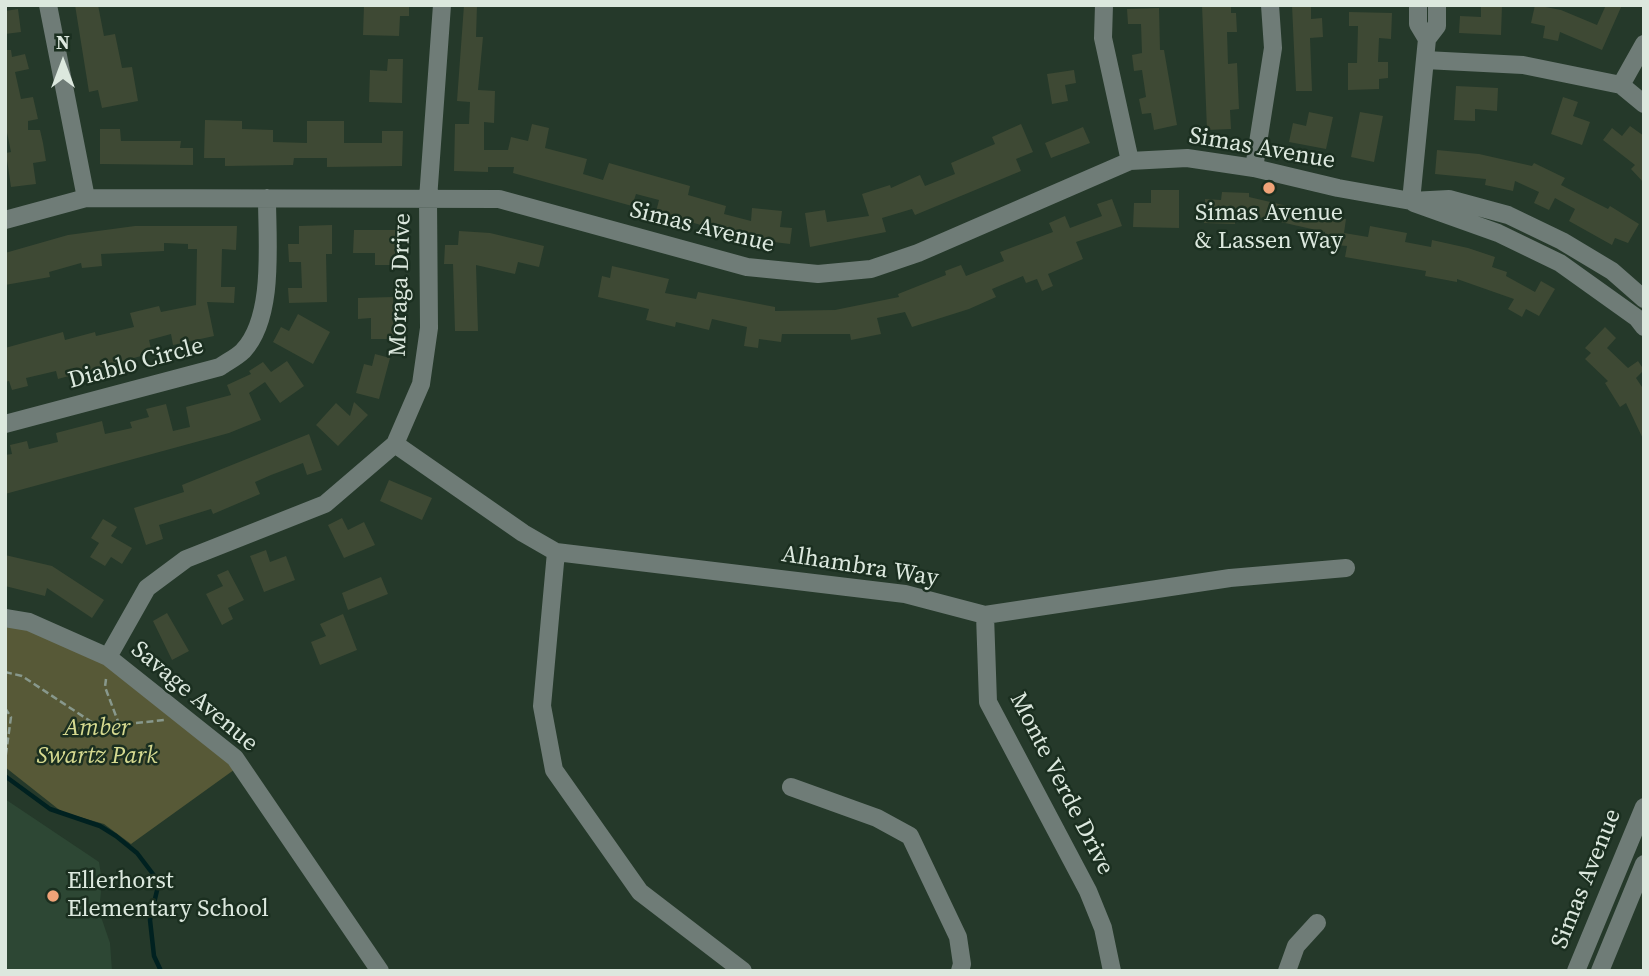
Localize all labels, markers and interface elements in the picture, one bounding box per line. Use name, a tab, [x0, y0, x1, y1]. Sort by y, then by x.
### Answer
north arrow	[28, 28, 98, 98]
text: N	[56, 29, 70, 55]
street label: Simas Avenue	[1187, 122, 1337, 176]
marker: Simas Avenue & Lassen Way	[1261, 180, 1277, 196]
street label: Simas Avenue	[627, 196, 777, 260]
place label: Simas Avenue & Lassen Way	[1195, 200, 1343, 256]
street label: Moraga Drive	[384, 213, 418, 357]
street label: Diablo Circle	[65, 332, 207, 396]
street label: Alhambra Way	[779, 540, 941, 594]
street label: Savage Avenue	[125, 636, 263, 758]
street label: Monte Verde Drive	[1003, 688, 1119, 880]
park label: Amber Swartz Park	[37, 715, 157, 771]
street label: Simas Avenue	[1546, 805, 1628, 953]
place label: Ellerhorst Elementary School	[67, 868, 269, 924]
marker: Ellerhorst Elementary School	[45, 888, 61, 904]

